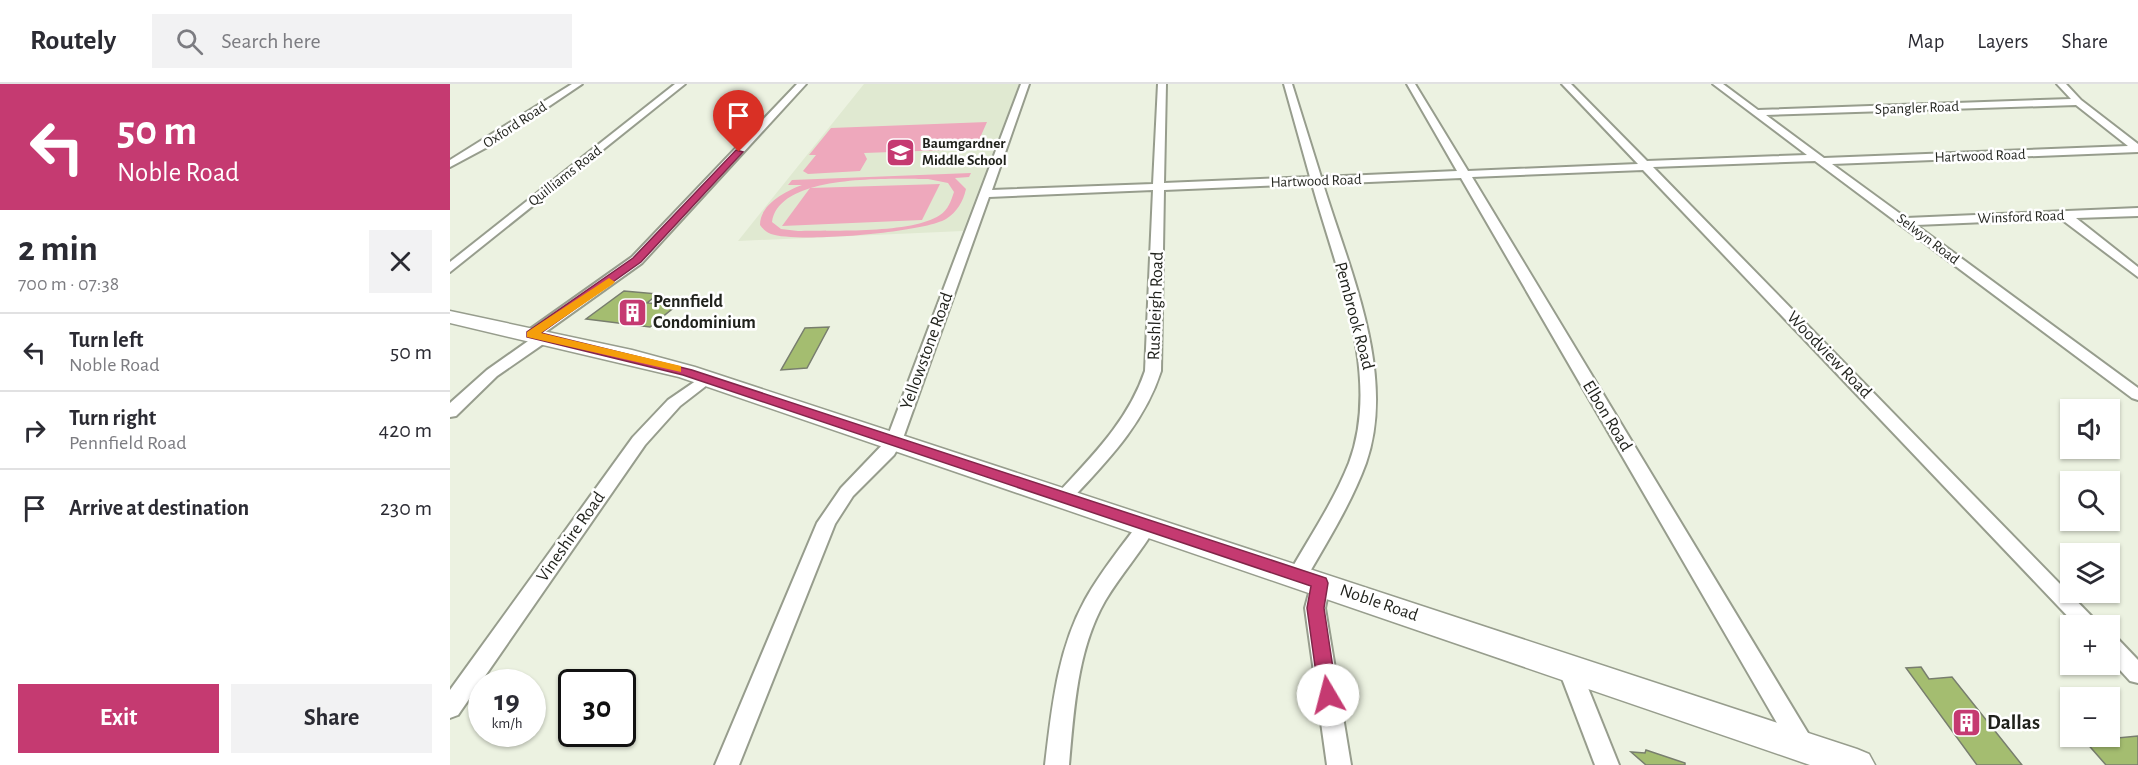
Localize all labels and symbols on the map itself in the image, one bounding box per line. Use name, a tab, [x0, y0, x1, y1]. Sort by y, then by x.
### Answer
pin	[713, 90, 764, 152]
street label: Oxford Road	[481, 99, 550, 151]
street label: Spangler Road	[1875, 99, 1960, 117]
school or university icon: Baumgardner Middle School	[885, 136, 917, 168]
place label: Baumgardner Middle School	[922, 136, 1007, 168]
street label: Quilliams Road	[525, 143, 605, 209]
street label: Hartwood Road	[1934, 147, 2026, 165]
street label: Hartwood Road	[1270, 172, 1362, 190]
street label: Winsford Road	[1977, 208, 2065, 226]
street label: Selwyn Road	[1894, 211, 1962, 267]
street label: Rushleigh Road	[1145, 251, 1167, 361]
street label: Pembrook Road	[1331, 260, 1377, 372]
street label: Yellowstone Road	[897, 290, 957, 412]
place label: Pennfield Condominium	[653, 293, 756, 332]
building icon: Pennfield Condominium	[616, 296, 648, 328]
street label: Woodview Road	[1783, 308, 1875, 402]
street label: Elbon Road	[1579, 377, 1635, 455]
street label: Vineshire Road	[533, 489, 609, 585]
street label: Noble Road	[1338, 581, 1420, 625]
position arrow	[1296, 663, 1360, 727]
speed limit sign: 30	[558, 669, 636, 747]
building icon: Dallas	[1950, 706, 1982, 738]
place label: Dallas	[1987, 712, 2040, 733]

